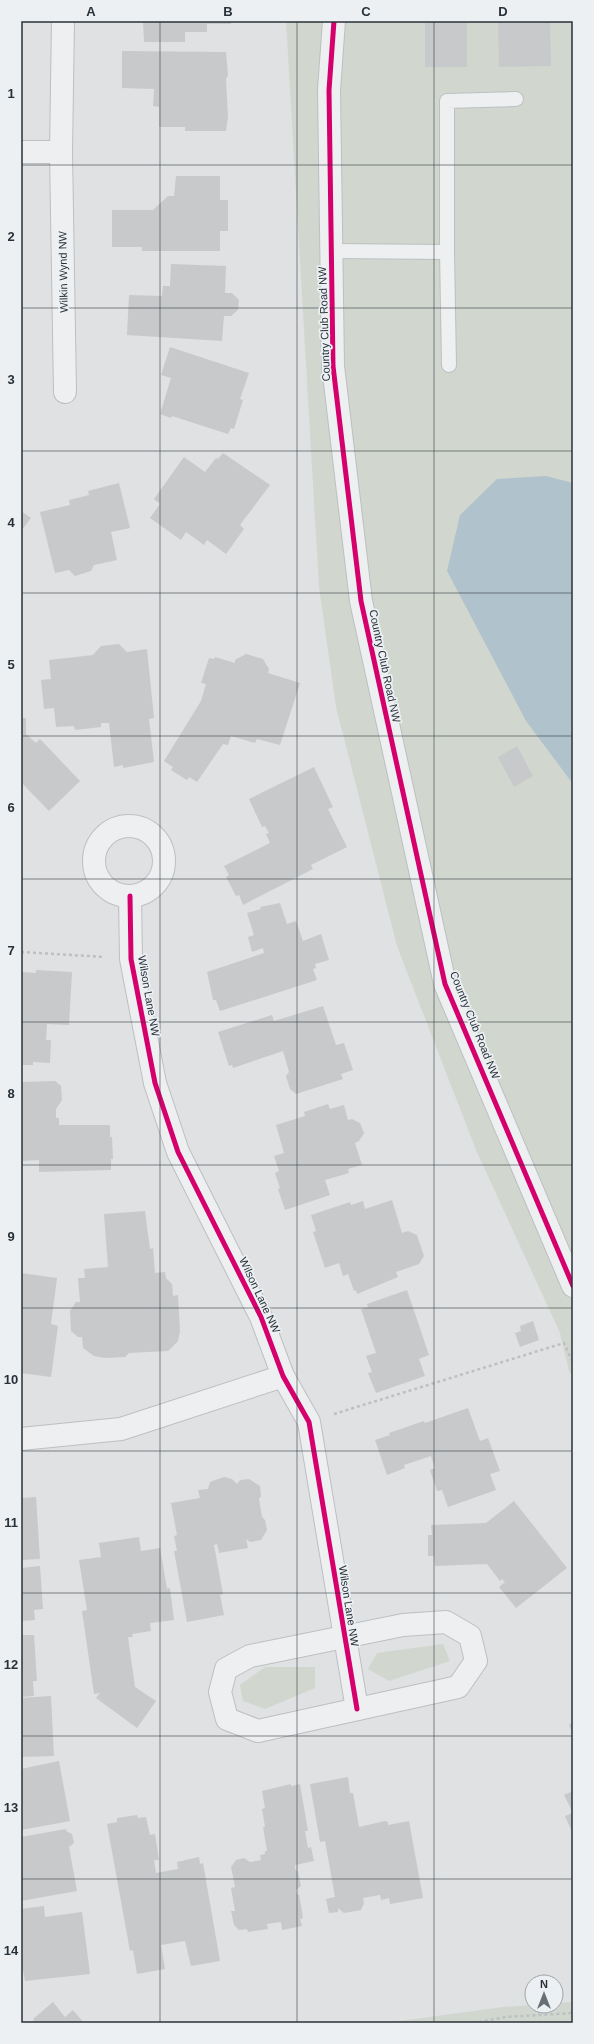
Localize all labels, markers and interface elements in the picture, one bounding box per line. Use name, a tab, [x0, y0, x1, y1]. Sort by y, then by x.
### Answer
text: A	[86, 4, 96, 19]
text: B	[223, 4, 233, 19]
text: C	[361, 4, 371, 19]
text: D	[498, 4, 508, 19]
text: 1	[7, 86, 15, 101]
text: 2	[7, 229, 15, 244]
street label: Wilkin Wynd NW	[56, 230, 70, 313]
street label: Country Club Road NW	[316, 266, 332, 382]
text: 3	[7, 372, 15, 387]
text: 4	[7, 515, 15, 530]
street label: Country Club Road NW	[367, 609, 403, 724]
text: 5	[7, 657, 15, 672]
text: 6	[7, 800, 15, 815]
text: 7	[7, 943, 15, 958]
street label: Wilson Lane NW	[136, 955, 162, 1038]
street label: Country Club Road NW	[448, 969, 502, 1081]
text: 8	[7, 1086, 15, 1101]
text: 9	[7, 1229, 15, 1244]
street label: Wilson Lane NW	[237, 1255, 283, 1335]
text: 10	[4, 1372, 18, 1387]
text: 11	[4, 1515, 18, 1530]
street label: Wilson Lane NW	[337, 1565, 361, 1648]
text: 12	[4, 1657, 18, 1672]
text: 13	[4, 1800, 18, 1815]
text: 14	[4, 1943, 19, 1958]
north arrow	[524, 1974, 564, 2014]
text: N	[540, 1978, 548, 1990]

